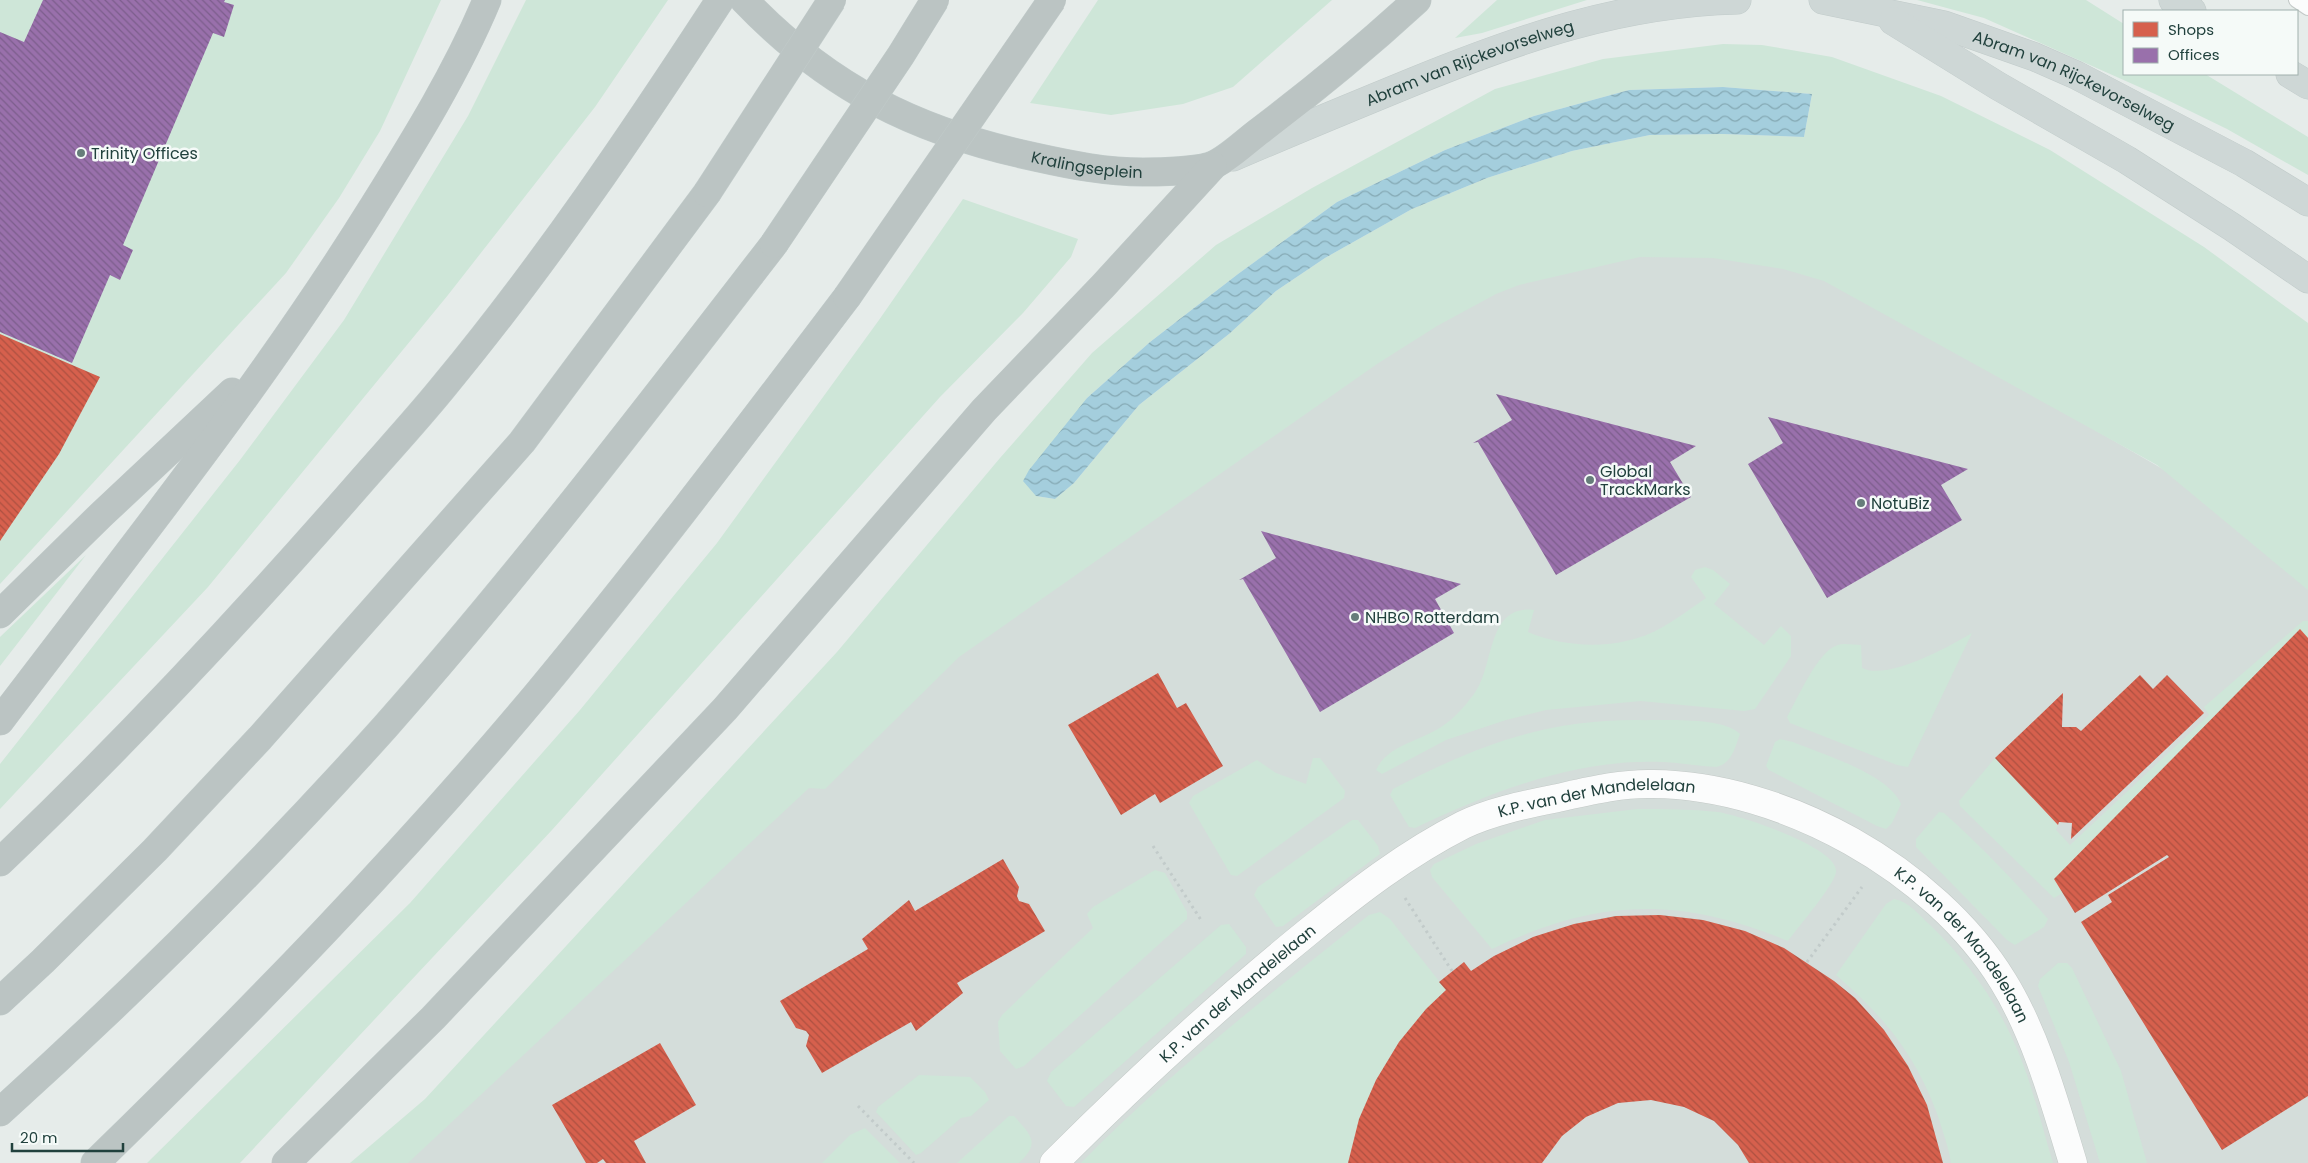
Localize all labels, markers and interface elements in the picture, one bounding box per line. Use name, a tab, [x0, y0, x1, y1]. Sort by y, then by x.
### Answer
legend	[2123, 10, 2298, 75]
street label: Abram van Rijckevorselweg	[1362, 15, 1577, 112]
text: Shops	[2168, 19, 2214, 40]
street label: Abram van Rijckevorselweg	[1970, 25, 2179, 137]
text: Offices	[2168, 44, 2220, 65]
place label: Trinity Offices	[91, 142, 198, 165]
street label: Kralingseplein	[1029, 146, 1143, 184]
marker: Trinity Offices	[75, 147, 87, 159]
place label: Global TrackMarks	[1600, 460, 1691, 501]
marker: Global TrackMarks	[1584, 474, 1596, 486]
place label: NotuBiz	[1871, 492, 1930, 515]
marker: NotuBiz	[1855, 497, 1867, 509]
place label: NHBO Rotterdam	[1365, 606, 1500, 629]
marker: NHBO Rotterdam	[1349, 611, 1361, 623]
street label: K.P. van der Mandelelaan	[1495, 773, 1697, 823]
street label: K.P. van der Mandelelaan	[1890, 861, 2034, 1027]
street label: K.P. van der Mandelelaan	[1154, 919, 1321, 1068]
scale bar	[12, 1120, 124, 1152]
text: 20 m	[20, 1127, 58, 1148]

